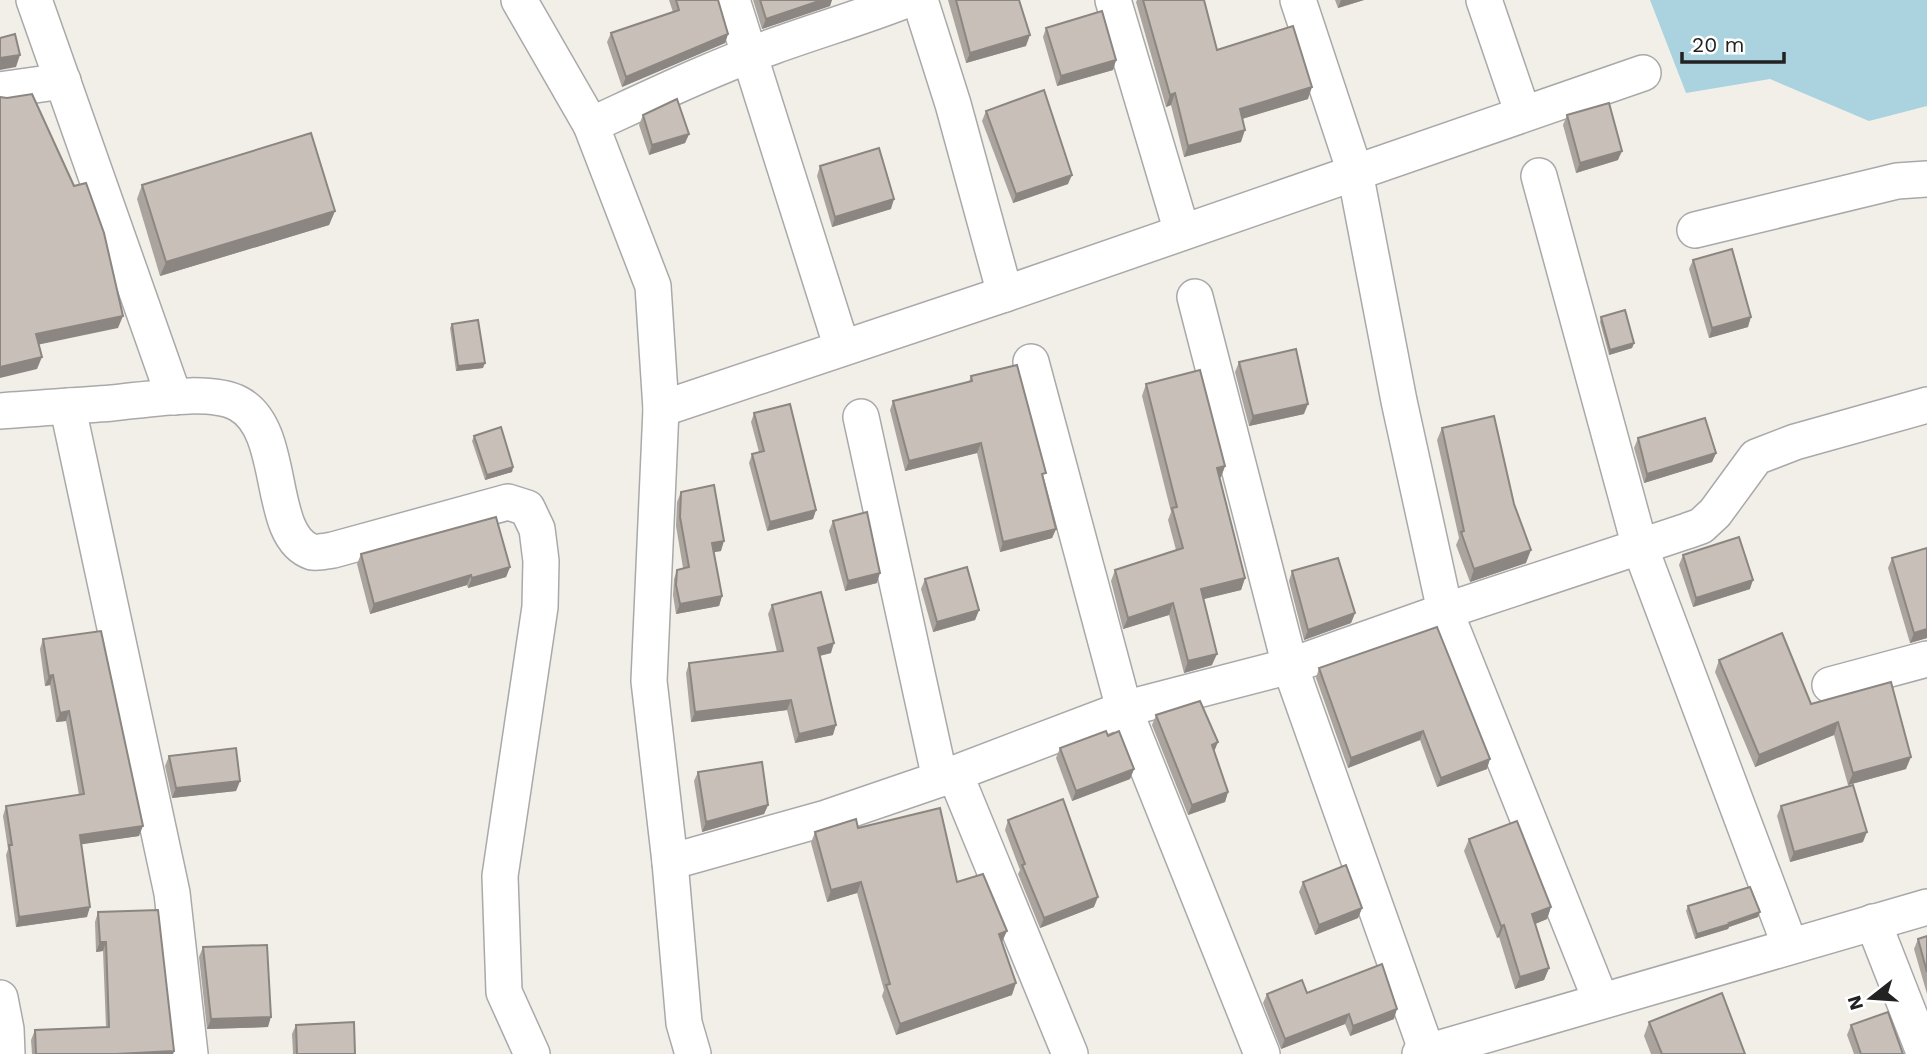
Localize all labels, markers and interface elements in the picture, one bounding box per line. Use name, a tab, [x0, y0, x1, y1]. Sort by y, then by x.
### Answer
scale bar	[1682, 21, 1784, 65]
text: 20 m	[1692, 32, 1744, 57]
north arrow	[1836, 963, 1906, 1033]
text: N	[1842, 993, 1868, 1013]

